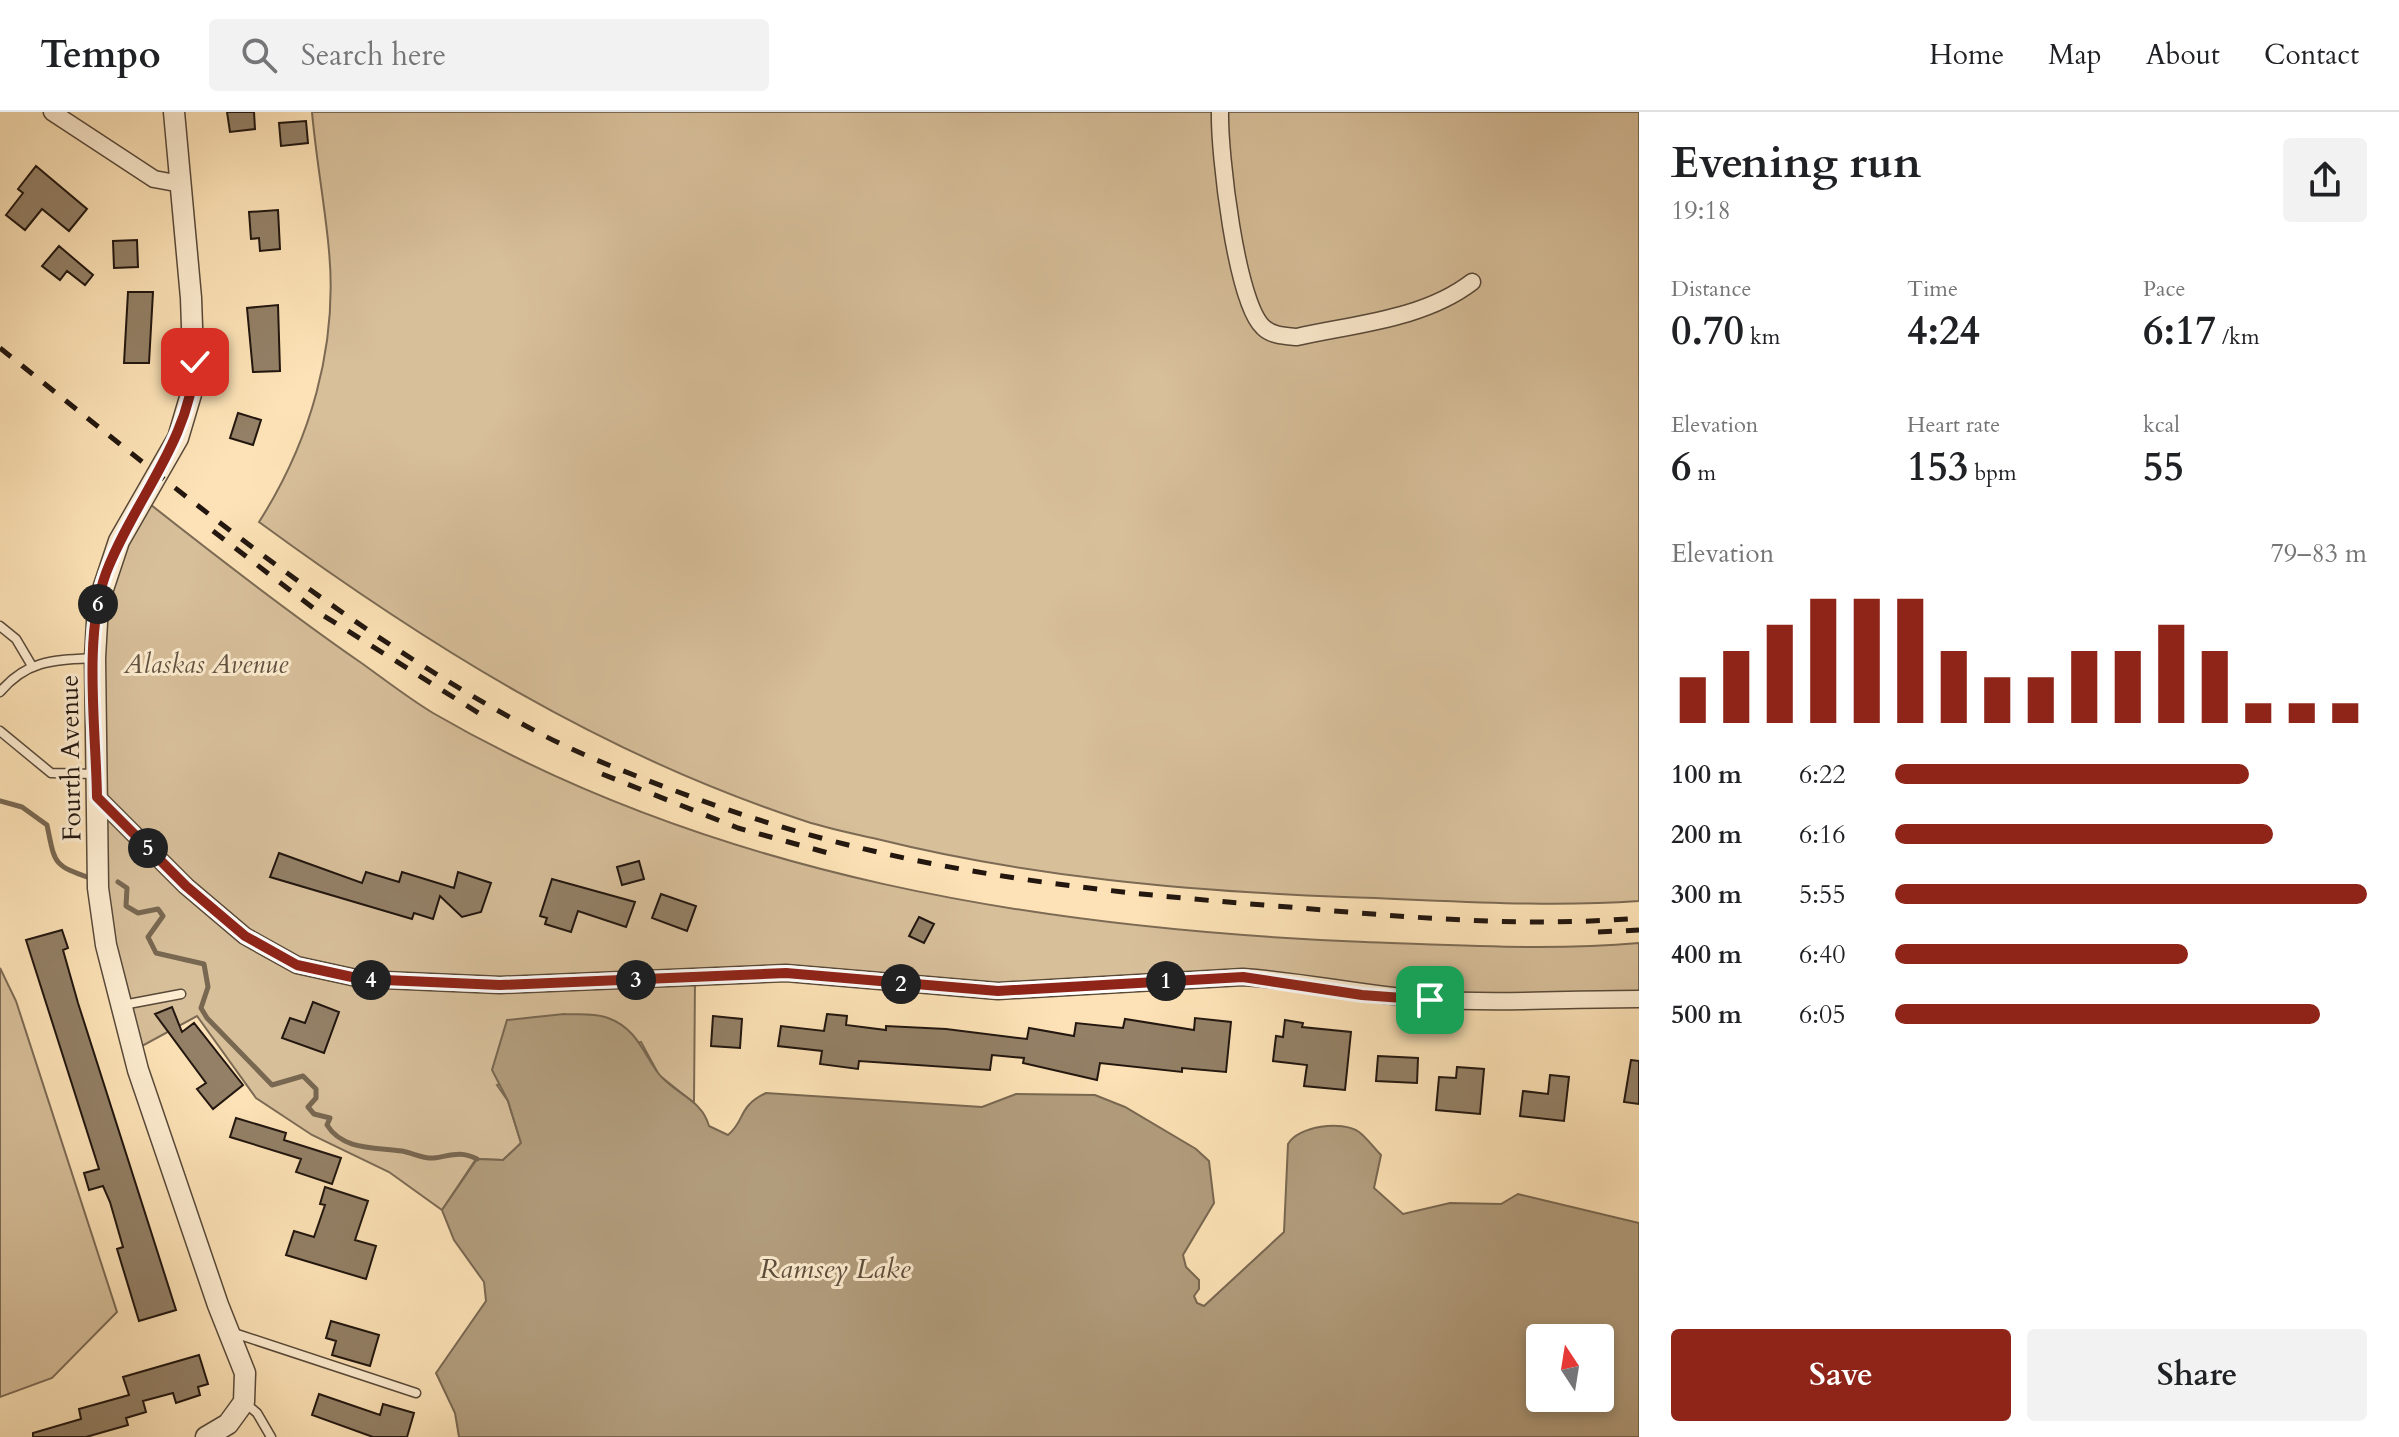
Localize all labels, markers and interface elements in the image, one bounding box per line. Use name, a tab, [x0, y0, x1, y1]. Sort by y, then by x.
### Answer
search box	[209, 19, 769, 91]
text: Tempo	[40, 29, 161, 81]
icon: search	[237, 33, 281, 77]
text: Search here	[301, 35, 446, 76]
text: Home	[1929, 36, 2004, 74]
text: Map	[2048, 36, 2102, 74]
text: About	[2146, 36, 2220, 74]
text: Contact	[2264, 36, 2359, 74]
text: Evening run	[1671, 133, 1921, 193]
button: share	[2283, 138, 2367, 222]
text: 19:18	[1671, 193, 1731, 228]
text: Distance	[1671, 274, 1751, 304]
text: Time	[1907, 274, 1958, 304]
text: Pace	[2143, 274, 2186, 304]
text: 0.70	[1671, 304, 1744, 359]
text: 4:24	[1907, 304, 1980, 359]
text: 6:17	[2143, 304, 2216, 359]
text: km	[1744, 322, 1780, 352]
text: /km	[2216, 322, 2260, 352]
pin	[161, 328, 229, 396]
icon: check	[173, 340, 217, 384]
text: Elevation	[1671, 410, 1758, 440]
text: Heart rate	[1907, 410, 2000, 440]
text: kcal	[2143, 410, 2180, 440]
text: 6	[1671, 440, 1692, 495]
text: 153	[1907, 440, 1968, 495]
text: 55	[2143, 440, 2184, 495]
text: m	[1692, 458, 1716, 488]
text: bpm	[1968, 458, 2017, 488]
text: Elevation	[1671, 536, 1774, 571]
text: 79–83 m	[2270, 536, 2367, 571]
pin: 6	[78, 584, 118, 624]
text: 6	[92, 589, 104, 619]
park label: Alaskas Avenue	[123, 647, 289, 682]
street label: Fourth Avenue	[52, 674, 89, 841]
text: 100 m	[1671, 757, 1742, 792]
text: 6:22	[1799, 757, 1846, 792]
text: 200 m	[1671, 817, 1742, 852]
text: 6:16	[1799, 817, 1846, 852]
pin: 5	[128, 828, 168, 868]
text: 5	[142, 833, 154, 863]
text: 300 m	[1671, 877, 1742, 912]
text: 5:55	[1799, 877, 1846, 912]
text: 400 m	[1671, 937, 1742, 972]
text: 6:40	[1799, 937, 1846, 972]
pin: 4	[351, 960, 391, 1000]
pin: 3	[616, 960, 656, 1000]
pin: 1	[1146, 961, 1186, 1001]
pin: 2	[881, 964, 921, 1004]
text: 4	[365, 965, 377, 995]
text: 3	[630, 965, 642, 995]
text: 1	[1160, 966, 1172, 996]
pin	[1396, 966, 1464, 1034]
text: 2	[895, 969, 907, 999]
icon: arrive	[1408, 978, 1452, 1022]
text: 500 m	[1671, 997, 1742, 1032]
text: 6:05	[1799, 997, 1846, 1032]
water label: Ramsey Lake	[760, 1250, 911, 1288]
north arrow	[1526, 1324, 1614, 1412]
map controls	[1526, 1324, 1614, 1412]
button: Save	[1671, 1329, 2011, 1421]
button: Share	[2027, 1329, 2367, 1421]

